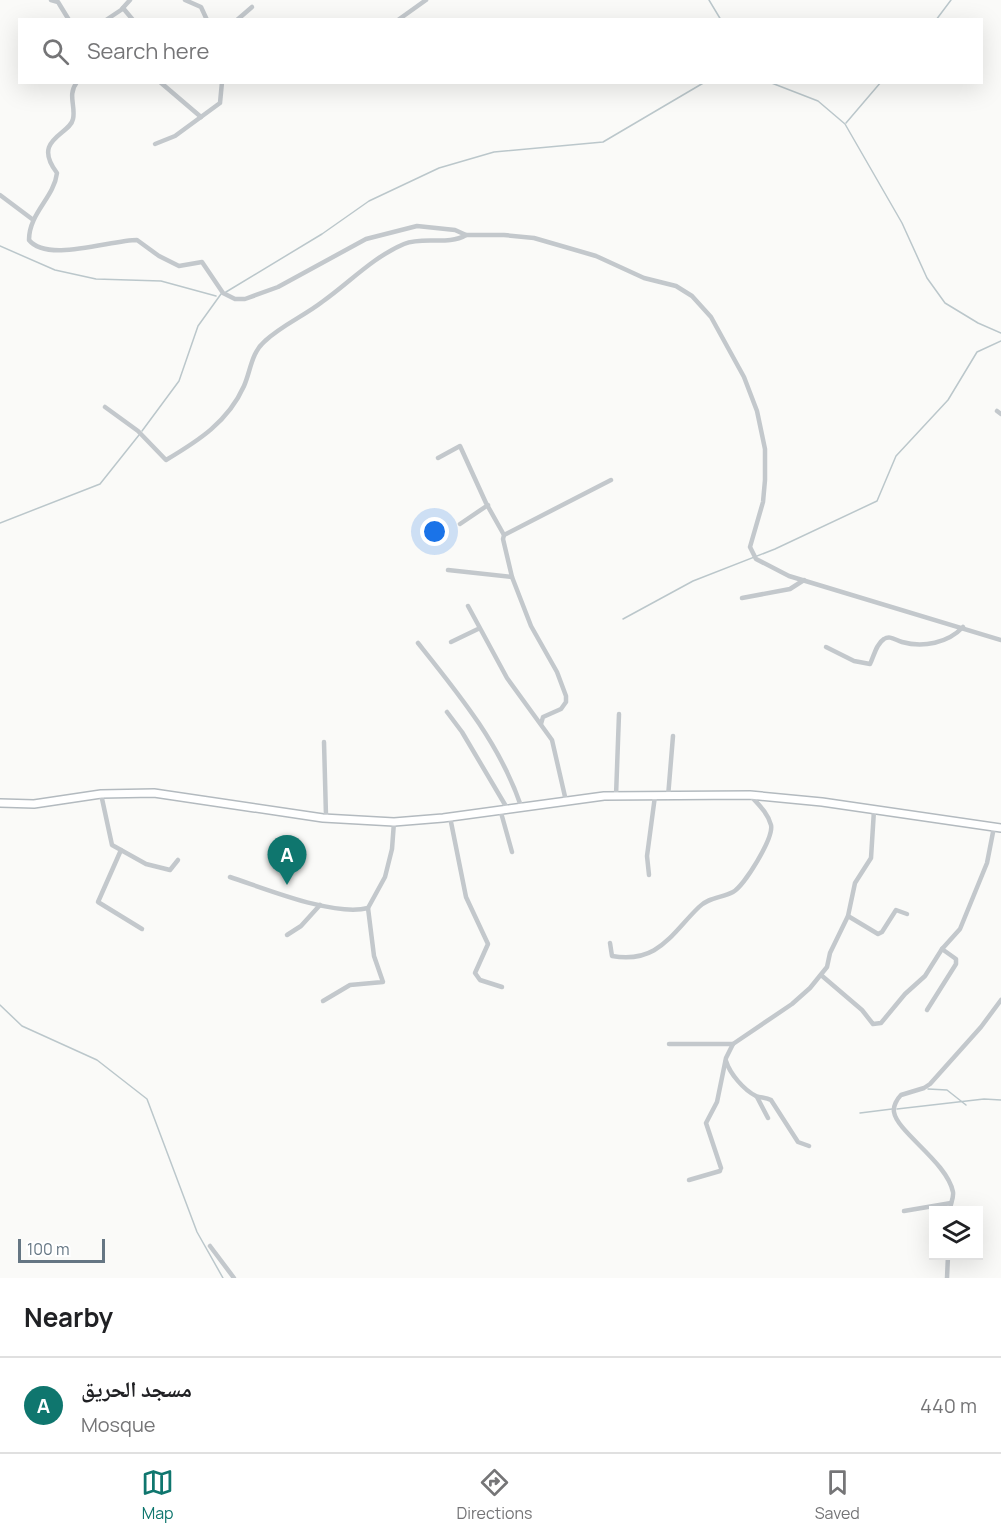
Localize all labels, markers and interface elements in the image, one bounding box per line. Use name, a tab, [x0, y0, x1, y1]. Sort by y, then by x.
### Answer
search box	[18, 18, 983, 84]
icon: search	[39, 35, 72, 68]
text: Search here	[87, 36, 209, 66]
your location	[420, 517, 449, 546]
pin: A	[268, 836, 306, 885]
map controls	[929, 1206, 983, 1260]
button: layers	[929, 1206, 983, 1260]
scale bar	[18, 1236, 105, 1264]
text: 100 m	[27, 1238, 70, 1260]
text: Nearby	[24, 1299, 113, 1335]
text: مسجد الحريق	[81, 1374, 192, 1404]
text: A	[37, 1392, 50, 1419]
text: 440 m	[920, 1392, 977, 1419]
text: Mosque	[81, 1411, 155, 1438]
tab: Map	[141, 1466, 174, 1524]
tab: Directions	[457, 1466, 532, 1524]
tab: Saved	[815, 1466, 860, 1524]

